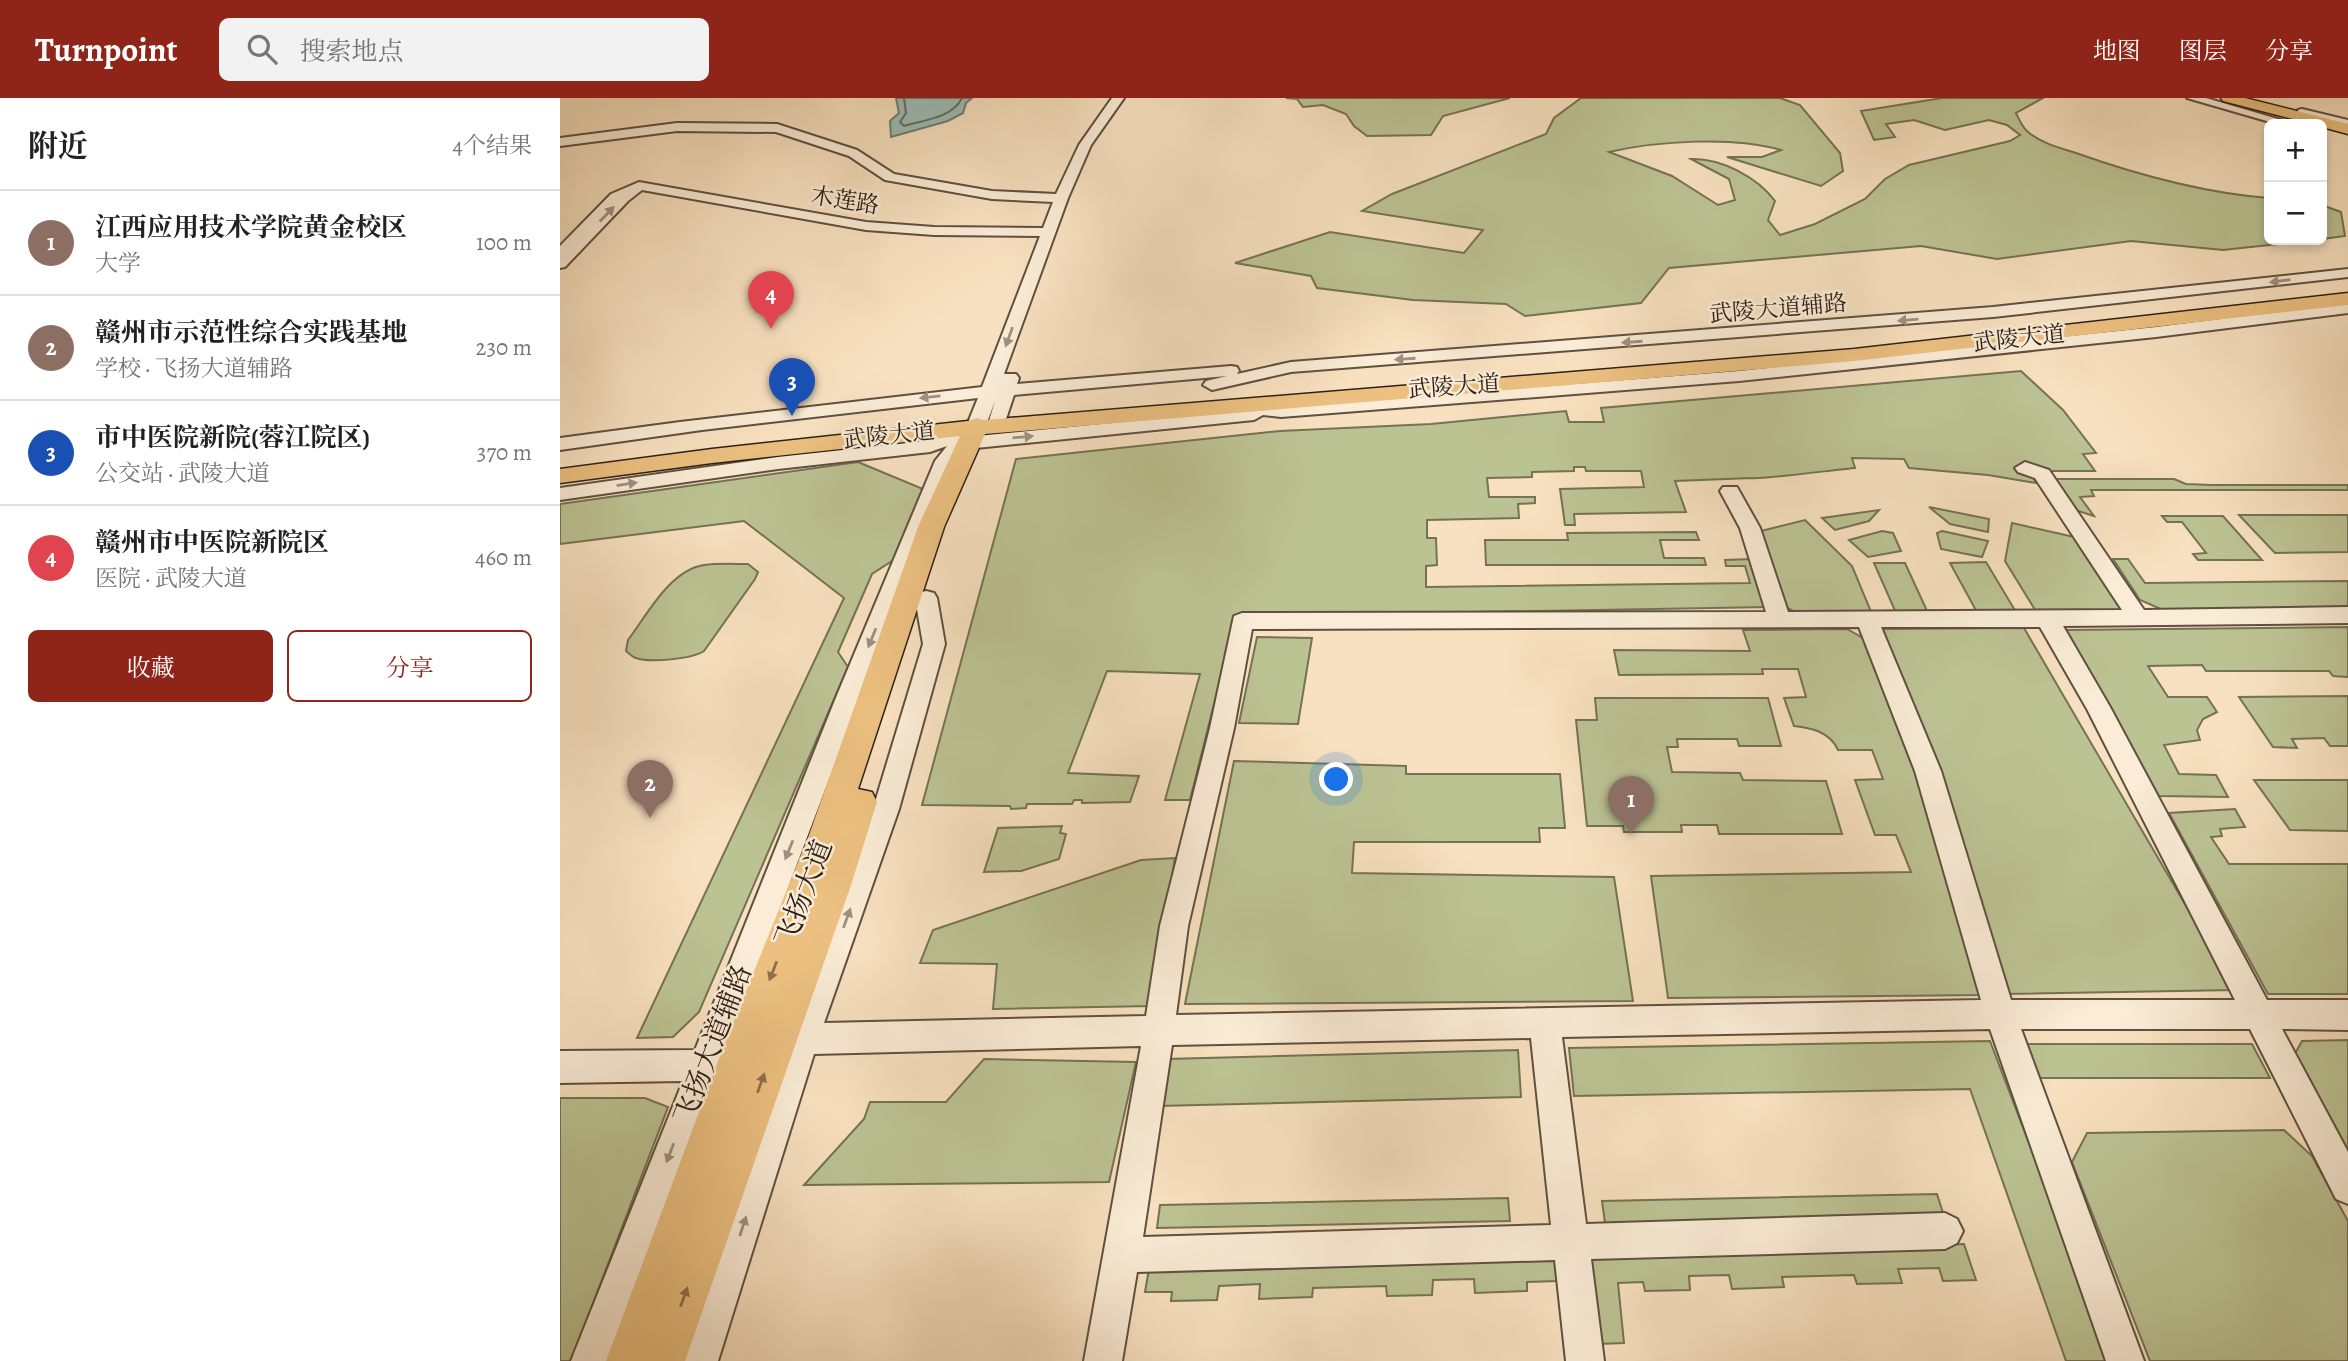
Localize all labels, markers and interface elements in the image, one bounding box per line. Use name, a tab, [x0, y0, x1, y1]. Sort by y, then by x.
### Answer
search box	[219, 18, 709, 81]
text: Turnpoint	[35, 27, 177, 72]
icon: search	[243, 30, 281, 68]
text: 搜索地点	[299, 34, 404, 69]
text: 地图	[2093, 35, 2141, 67]
text: 图层	[2179, 35, 2227, 67]
text: 分享	[2265, 35, 2313, 67]
map controls	[2264, 119, 2327, 245]
button: +	[2264, 119, 2327, 182]
text: 附近	[28, 126, 88, 166]
text: 4个结果	[453, 130, 532, 161]
street label: 木莲路	[808, 180, 881, 221]
button: −	[2264, 182, 2327, 245]
one-way arrow	[599, 206, 615, 223]
text: 江西应用技术学院黄金校区	[95, 210, 407, 245]
text: 1	[47, 227, 55, 258]
text: 100 m	[476, 227, 532, 258]
text: 大学	[95, 248, 141, 279]
pin: 4	[748, 271, 794, 329]
one-way arrow	[2269, 275, 2291, 286]
street label: 武陵大道辅路	[1708, 287, 1848, 330]
text: 赣州市示范性综合实践基地	[95, 315, 407, 350]
one-way arrow	[1897, 315, 1919, 326]
street label: 武陵大道	[1972, 318, 2066, 359]
one-way arrow	[1003, 326, 1014, 347]
text: 2	[45, 332, 57, 363]
text: 230 m	[476, 332, 532, 363]
one-way arrow	[1621, 337, 1643, 348]
text: 学校 · 飞扬大道辅路	[95, 353, 293, 384]
one-way arrow	[1394, 354, 1416, 365]
pin: 3	[769, 358, 815, 416]
street label: 武陵大道	[1407, 368, 1501, 405]
one-way arrow	[918, 392, 940, 403]
street label: 武陵大道	[842, 415, 936, 456]
text: 市中医院新院(蓉江院区)	[95, 420, 370, 455]
one-way arrow	[1012, 431, 1034, 442]
text: 3	[46, 437, 56, 468]
text: 370 m	[477, 437, 532, 468]
text: 公交站 · 武陵大道	[95, 458, 270, 489]
one-way arrow	[617, 478, 639, 489]
text: 赣州市中医院新院区	[95, 525, 329, 560]
text: 4	[46, 542, 56, 573]
text: 460 m	[475, 542, 532, 573]
text: 医院 · 武陵大道	[95, 563, 247, 594]
one-way arrow	[866, 628, 877, 649]
button: 收藏	[28, 630, 273, 702]
button: 分享	[287, 630, 532, 702]
pin: 2	[627, 760, 673, 818]
your location	[1319, 762, 1353, 796]
pin: 1	[1608, 776, 1654, 834]
street label: 飞扬大道	[766, 834, 842, 952]
one-way arrow	[784, 840, 795, 861]
one-way arrow	[842, 907, 853, 928]
street label: 飞扬大道辅路	[665, 959, 761, 1130]
one-way arrow	[767, 961, 778, 982]
one-way arrow	[756, 1072, 767, 1093]
one-way arrow	[664, 1142, 675, 1163]
one-way arrow	[738, 1215, 748, 1236]
one-way arrow	[679, 1286, 690, 1307]

